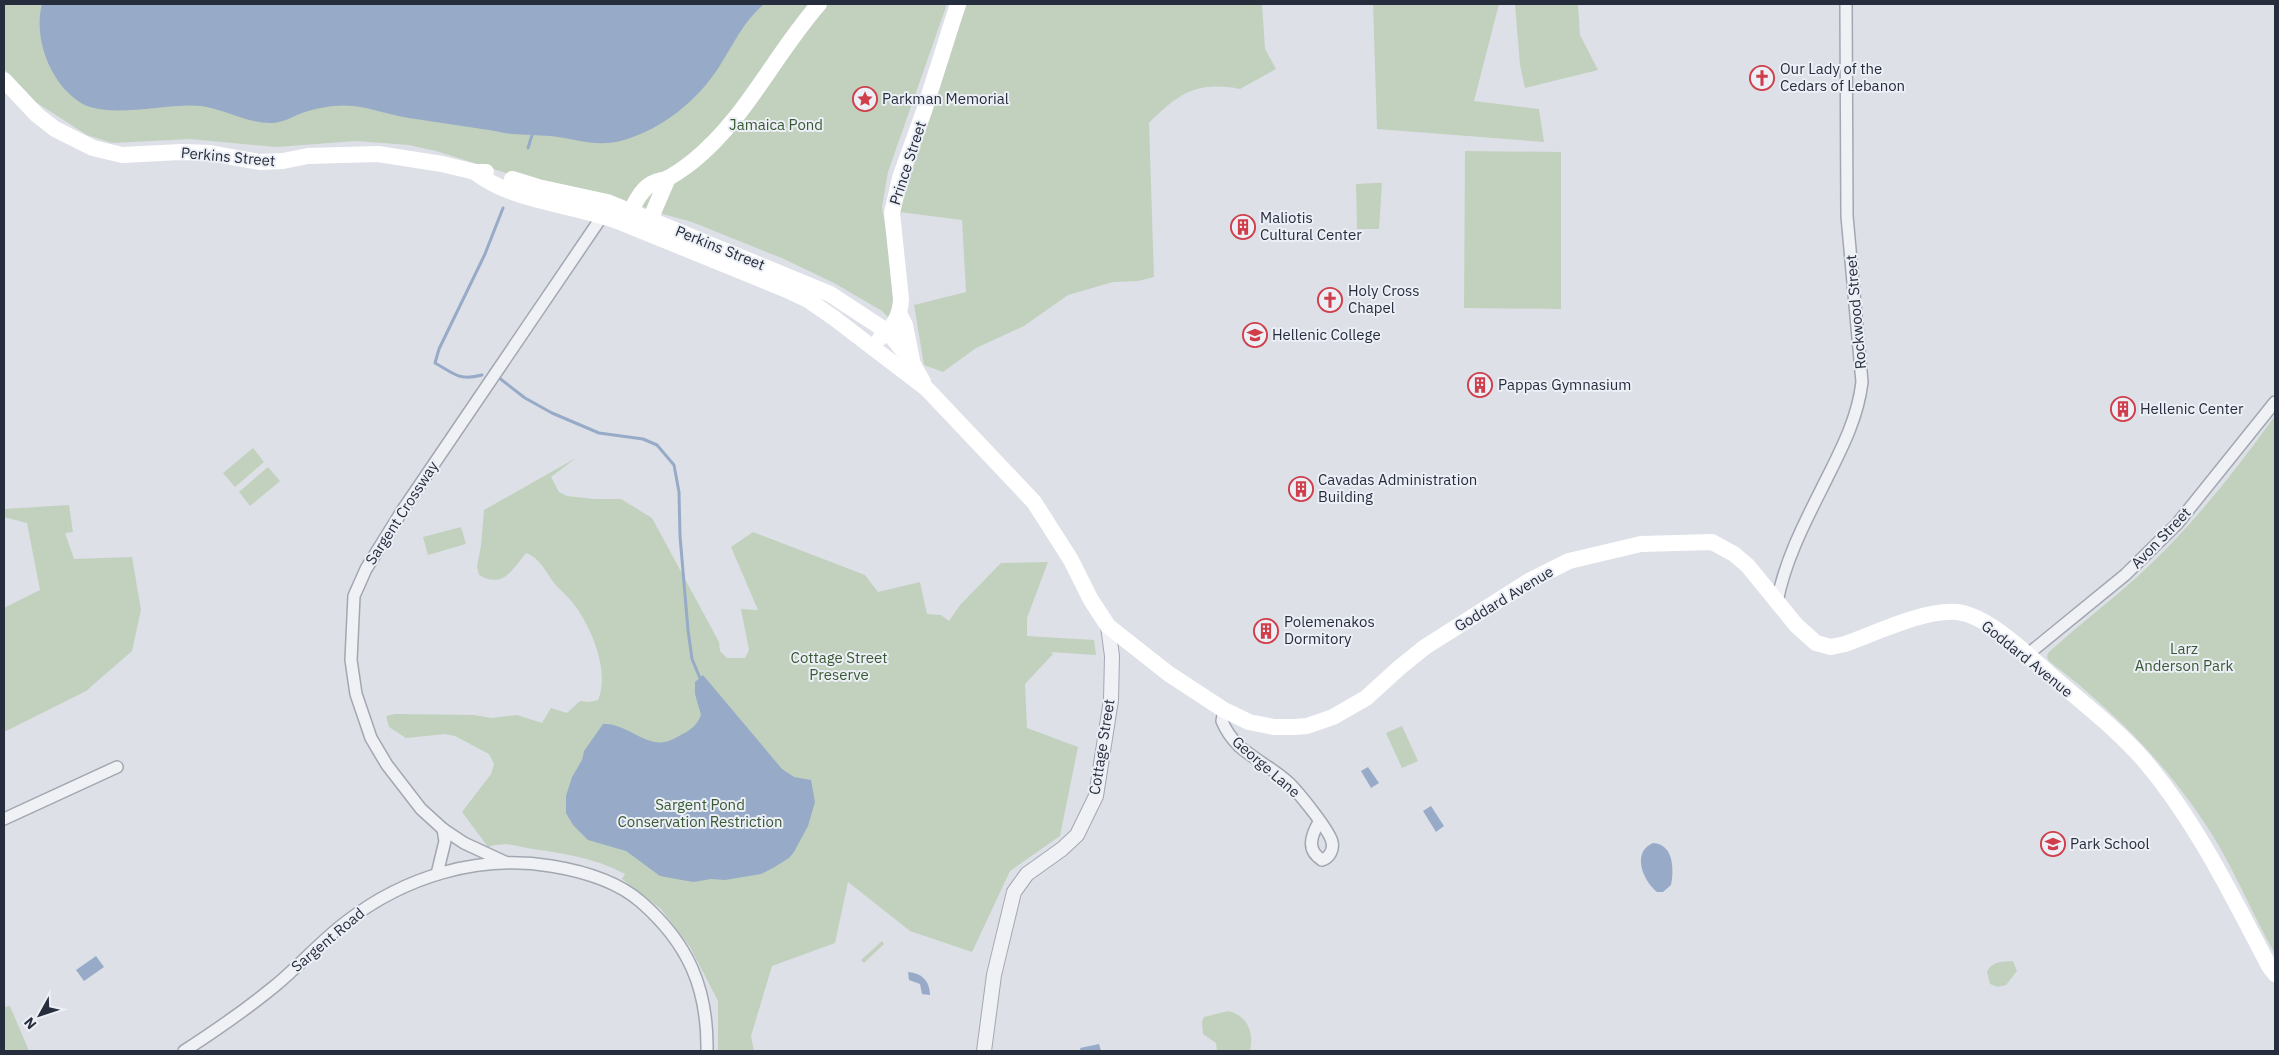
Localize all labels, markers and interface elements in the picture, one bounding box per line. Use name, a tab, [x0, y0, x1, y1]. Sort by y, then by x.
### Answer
place label: Our Lady of the Cedars of Lebanon	[1780, 59, 1905, 95]
church icon: Our Lady of the Cedars of Lebanon	[1749, 65, 1775, 91]
place icon: Parkman Memorial	[852, 86, 878, 112]
place label: Parkman Memorial	[882, 89, 1009, 108]
park label: Jamaica Pond	[729, 115, 823, 134]
street label: Prince Street	[885, 118, 930, 207]
street label: Perkins Street	[180, 143, 276, 170]
place label: Maliotis Cultural Center	[1260, 208, 1362, 244]
building icon: Maliotis Cultural Center	[1230, 214, 1256, 240]
street label: Perkins Street	[673, 221, 768, 274]
street label: Rockwood Street	[1841, 254, 1870, 370]
place label: Holy Cross Chapel	[1348, 281, 1420, 317]
church icon: Holy Cross Chapel	[1317, 287, 1343, 313]
school or university icon: Hellenic College	[1242, 322, 1268, 348]
place label: Hellenic College	[1272, 325, 1381, 344]
building icon: Pappas Gymnasium	[1467, 372, 1493, 398]
place label: Pappas Gymnasium	[1498, 375, 1631, 394]
building icon: Hellenic Center	[2110, 396, 2136, 422]
place label: Hellenic Center	[2140, 399, 2244, 418]
street label: Sargent Crossway	[361, 457, 442, 568]
place label: Cavadas Administration Building	[1318, 470, 1477, 506]
building icon: Cavadas Administration Building	[1288, 476, 1314, 502]
street label: Avon Street	[2127, 503, 2195, 572]
street label: Goddard Avenue	[1451, 562, 1557, 636]
place label: Polemenakos Dormitory	[1284, 612, 1375, 648]
street label: Goddard Avenue	[1978, 616, 2077, 701]
building icon: Polemenakos Dormitory	[1253, 618, 1279, 644]
park label: Larz Anderson Park	[2135, 639, 2233, 675]
park label: Cottage Street Preserve	[791, 648, 887, 684]
street label: Cottage Street	[1085, 698, 1118, 796]
street label: George Lane	[1228, 732, 1304, 801]
park label: Sargent Pond Conservation Restriction	[618, 795, 782, 831]
school or university icon: Park School	[2040, 831, 2066, 857]
place label: Park School	[2070, 834, 2150, 853]
street label: Sargent Road	[287, 903, 368, 976]
north arrow	[15, 990, 65, 1040]
text: N	[20, 1014, 40, 1033]

